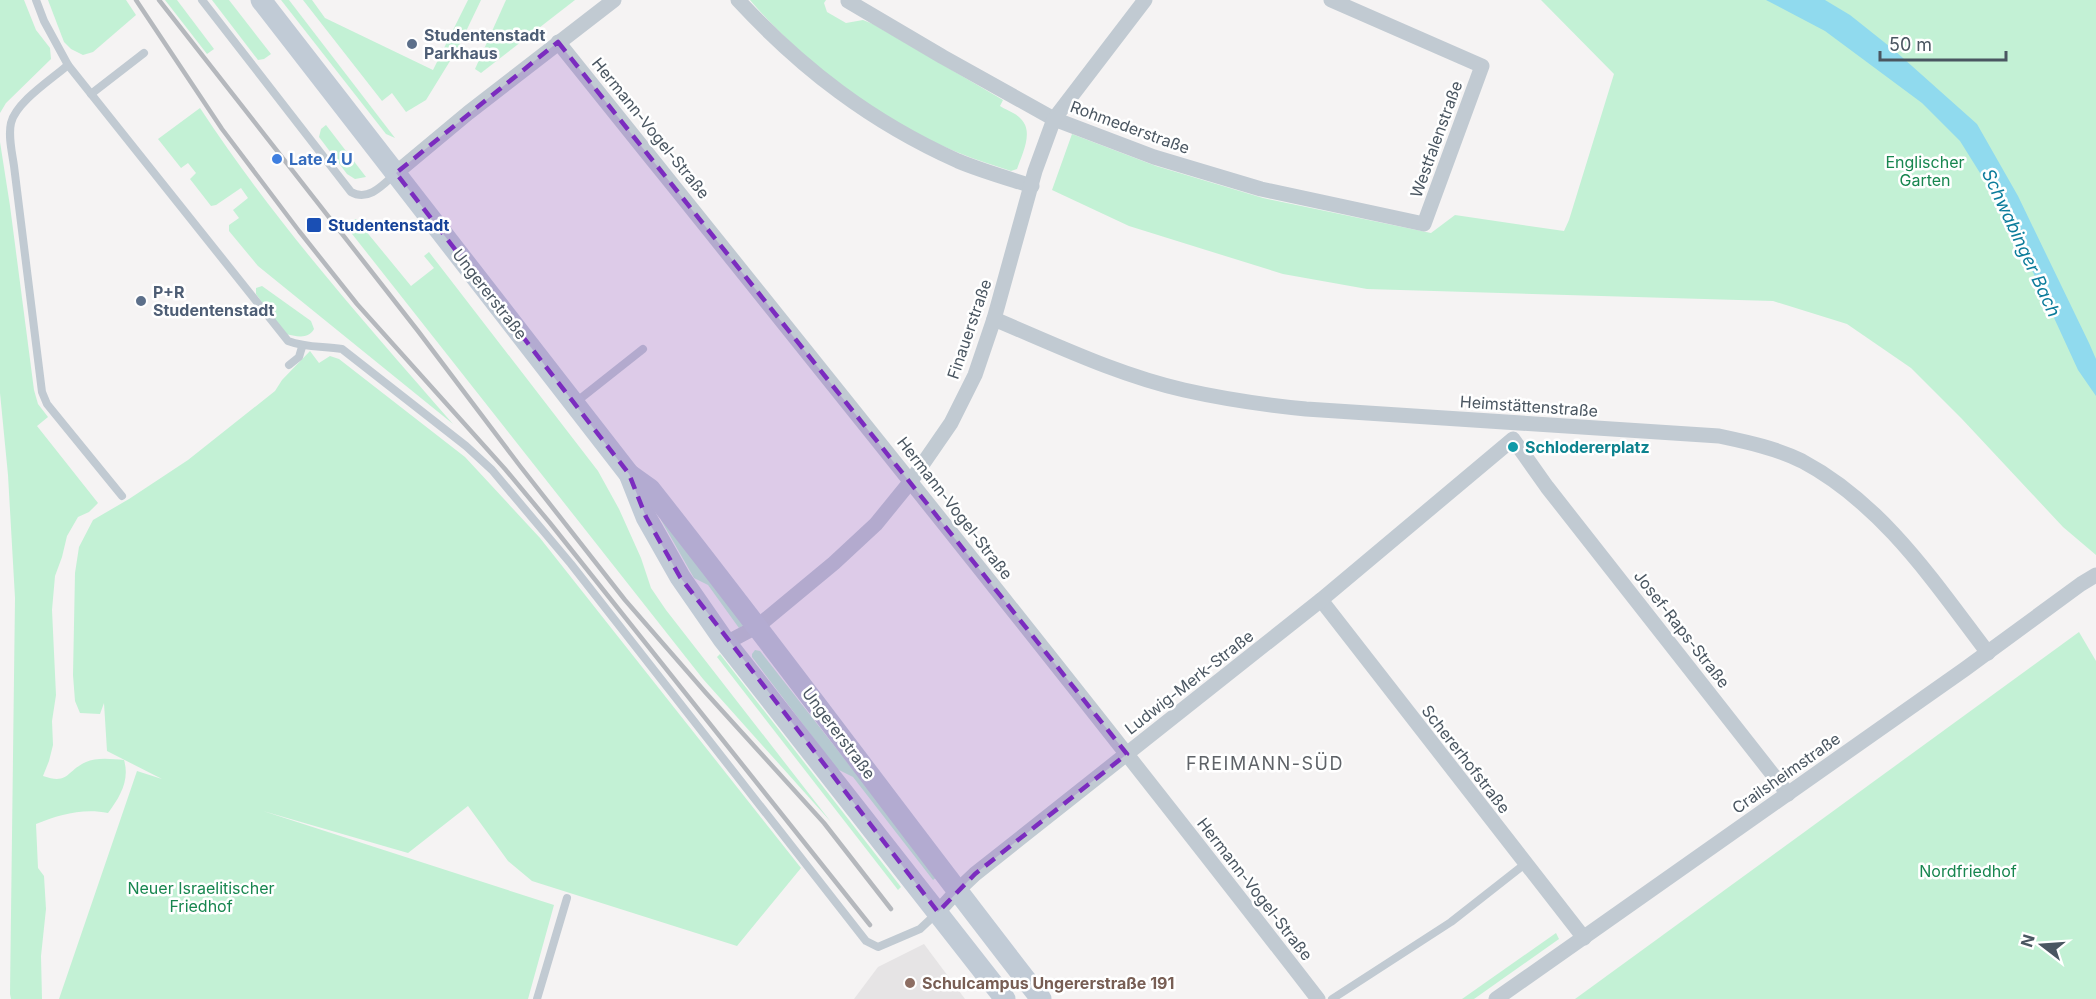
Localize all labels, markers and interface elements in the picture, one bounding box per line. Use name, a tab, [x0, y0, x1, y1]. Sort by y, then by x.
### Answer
scale bar	[1880, 24, 2006, 62]
place label: Studentenstadt Parkhaus	[424, 25, 546, 63]
text: 50 m	[1889, 34, 1932, 55]
marker: Studentenstadt Parkhaus	[405, 37, 419, 51]
street label: Hermann-Vogel-Straße	[588, 53, 714, 203]
street label: Westfalenstraße	[1406, 78, 1466, 200]
street label: Rohmederstraße	[1068, 96, 1192, 158]
place label: Late 4 U	[289, 149, 353, 169]
marker: Late 4 U	[270, 152, 284, 166]
park label: Englischer Garten	[1885, 152, 1965, 190]
water label: Schwabinger Bach	[1978, 165, 2065, 320]
place label: Studentenstadt	[328, 215, 450, 235]
marker: Studentenstadt	[305, 216, 323, 234]
street label: Ungererstraße	[448, 245, 532, 343]
street label: Finauerstraße	[943, 276, 995, 382]
place label: P+R Studentenstadt	[153, 282, 275, 320]
marker: P+R Studentenstadt	[134, 294, 148, 308]
street label: Heimstättenstraße	[1459, 391, 1599, 421]
street label: Hermann-Vogel-Straße	[893, 433, 1017, 583]
place label: Schlodererplatz	[1525, 437, 1650, 457]
marker: Schlodererplatz	[1506, 440, 1520, 454]
street label: Josef-Raps-Straße	[1630, 566, 1734, 692]
street label: Ludwig-Merk-Straße	[1121, 626, 1257, 738]
street label: Ungererstraße	[798, 683, 880, 783]
street label: Schererhofstraße	[1417, 701, 1515, 817]
street label: Crailsheimstraße	[1728, 728, 1844, 818]
district label: FREIMANN-SÜD	[1186, 752, 1344, 774]
street label: Hermann-Vogel-Straße	[1193, 814, 1317, 964]
park label: Nordfriedhof	[1919, 861, 2017, 881]
park label: Neuer Israelitischer Friedhof	[127, 878, 275, 916]
north arrow	[2012, 915, 2072, 975]
text: N	[2016, 932, 2039, 949]
place label: Schulcampus Ungererstraße 191	[922, 973, 1174, 993]
marker: Schulcampus Ungererstraße 191	[903, 976, 917, 990]

